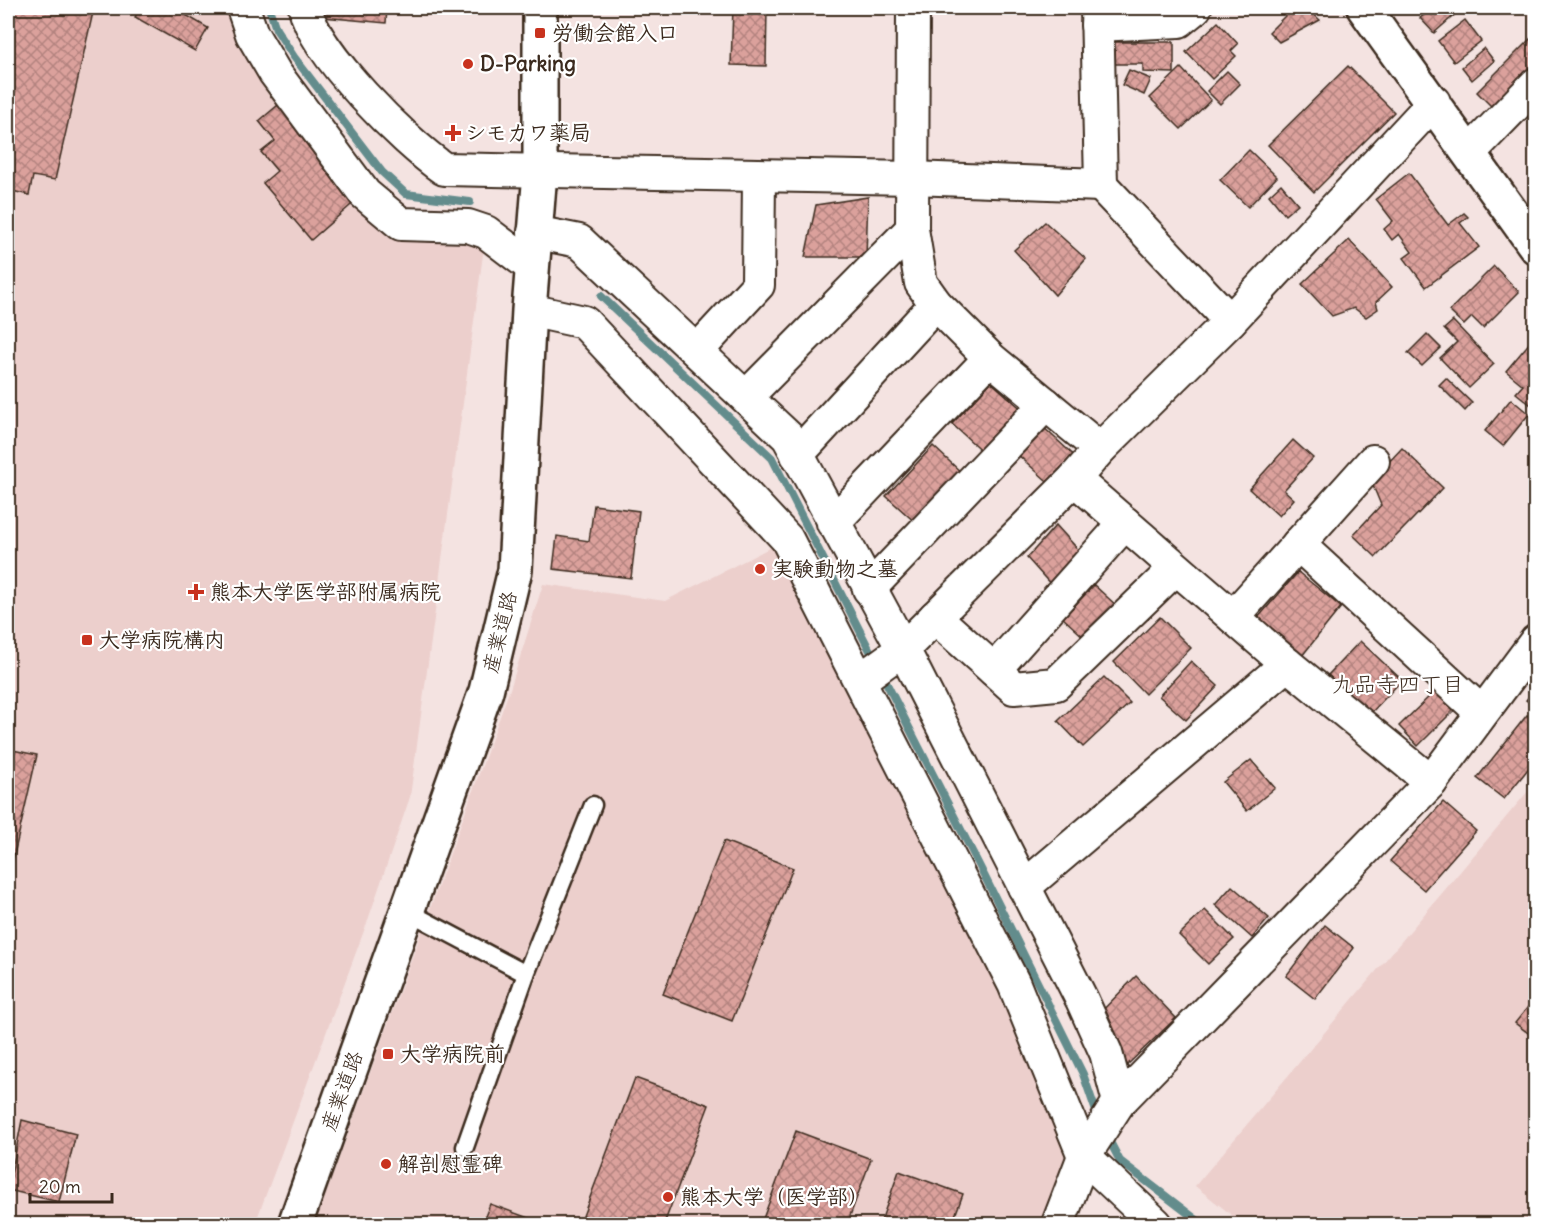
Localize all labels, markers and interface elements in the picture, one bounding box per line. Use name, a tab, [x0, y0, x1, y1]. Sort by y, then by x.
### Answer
place label: 労働会館入口	[552, 19, 678, 46]
marker: 労働会館入口	[533, 26, 547, 40]
place label: D-Parking	[480, 50, 576, 77]
marker: D-Parking	[461, 57, 475, 71]
place label: シモカワ薬局	[465, 119, 591, 146]
marker: シモカワ薬局	[446, 126, 460, 140]
place label: 実験動物之墓	[772, 555, 898, 582]
marker: 実験動物之墓	[753, 562, 767, 576]
place label: 熊本大学医学部附属病院	[210, 578, 441, 605]
marker: 熊本大学医学部附属病院	[187, 583, 205, 601]
street label: 産業道路	[476, 588, 523, 676]
place label: 大学病院構内	[99, 626, 225, 653]
marker: 大学病院構内	[80, 633, 94, 647]
district label: 九品寺四丁目	[1332, 670, 1464, 698]
place label: 大学病院前	[400, 1040, 505, 1067]
street label: 産業道路	[314, 1047, 369, 1135]
marker: 大学病院前	[381, 1047, 395, 1061]
place label: 解剖慰霊碑	[398, 1150, 503, 1177]
marker: 解剖慰霊碑	[379, 1157, 393, 1171]
scale bar	[30, 1166, 112, 1204]
text: 20 m	[39, 1175, 81, 1198]
place label: 熊本大学（医学部）	[680, 1183, 869, 1210]
marker: 熊本大学（医学部）	[661, 1190, 675, 1204]

